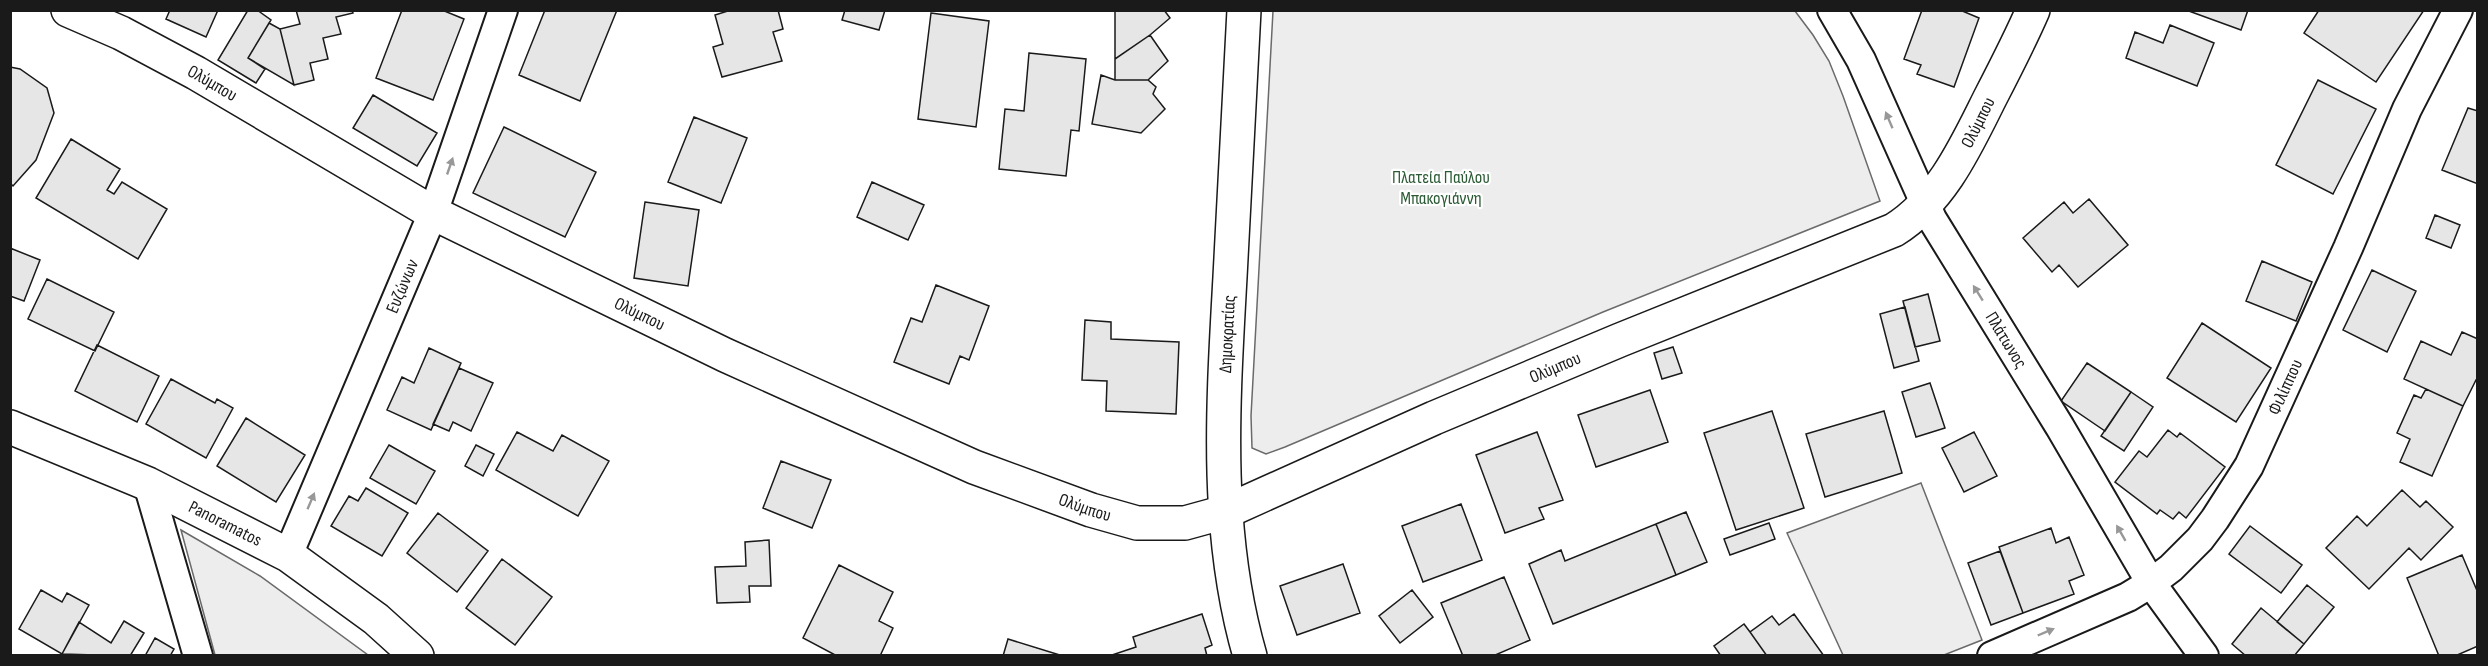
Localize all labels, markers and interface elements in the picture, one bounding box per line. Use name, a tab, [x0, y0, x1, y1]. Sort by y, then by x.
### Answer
street label: Ολύμπου	[184, 61, 241, 106]
street label: Ολύμπου	[1957, 94, 2000, 152]
one-way arrow	[1884, 111, 1894, 129]
one-way arrow	[445, 157, 455, 175]
park label: Πλατεία Παύλου Μπακογιάννη	[1392, 167, 1490, 209]
street label: Ευζώνων	[382, 256, 423, 317]
one-way arrow	[1973, 285, 1984, 301]
street label: Ολύμπου	[611, 293, 668, 335]
street label: Δημοκρατίας	[1215, 294, 1240, 374]
street label: Πλάτωνος	[1981, 308, 2031, 372]
street label: Ολύμπου	[1526, 348, 1584, 388]
street label: Φιλίππου	[2264, 356, 2307, 418]
street label: Ολύμπου	[1056, 489, 1113, 526]
one-way arrow	[307, 492, 316, 510]
street label: Panoramatos	[185, 496, 265, 551]
one-way arrow	[2116, 524, 2126, 541]
one-way arrow	[2037, 627, 2055, 636]

